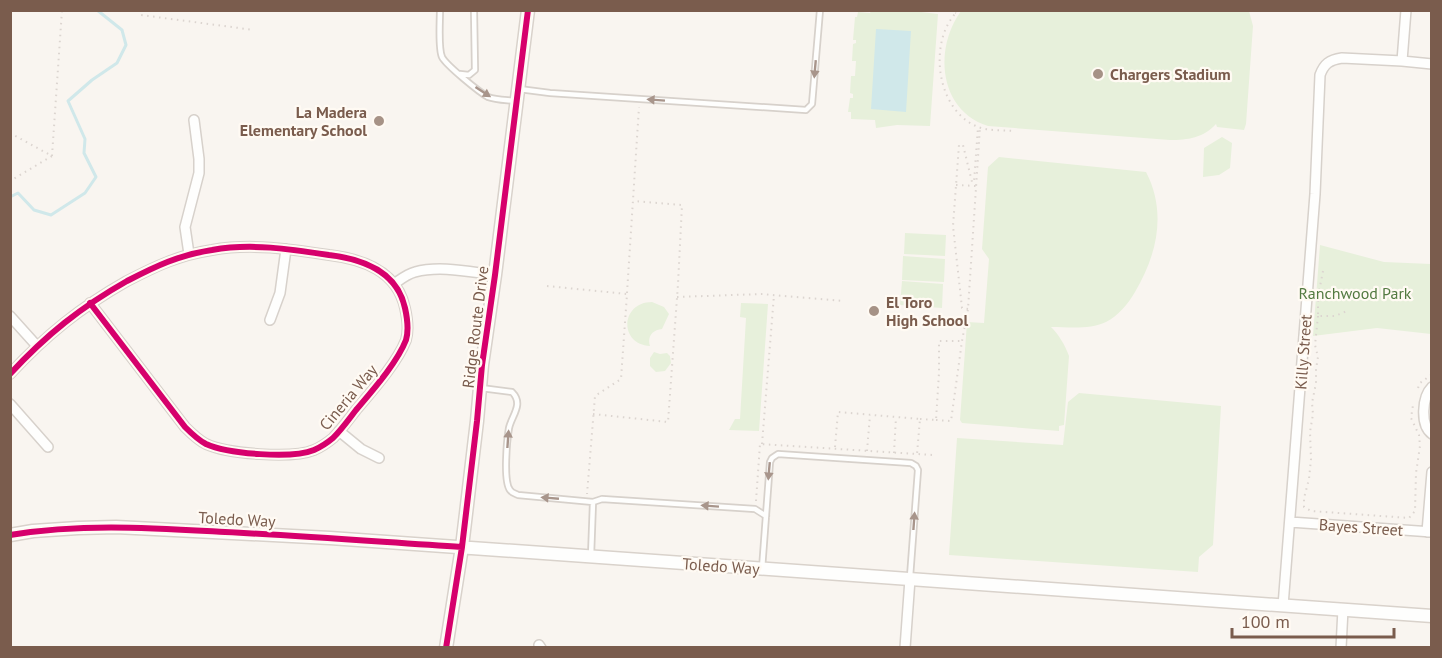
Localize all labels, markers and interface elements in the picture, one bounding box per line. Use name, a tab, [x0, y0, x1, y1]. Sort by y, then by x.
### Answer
one-way arrow	[810, 59, 820, 78]
place label: Chargers Stadium	[1110, 64, 1231, 84]
marker: Chargers Stadium	[1091, 67, 1105, 81]
one-way arrow	[474, 87, 491, 98]
one-way arrow	[646, 95, 665, 104]
place label: La Madera Elementary School	[240, 102, 367, 140]
marker: La Madera Elementary School	[372, 114, 386, 128]
street label: Ridge Route Drive	[458, 265, 492, 389]
park label: Ranchwood Park	[1298, 283, 1412, 303]
place label: El Toro High School	[886, 292, 968, 330]
marker: El Toro High School	[867, 304, 881, 318]
street label: Killy Street	[1290, 313, 1316, 390]
street label: Cineria Way	[315, 360, 382, 434]
one-way arrow	[504, 430, 513, 449]
one-way arrow	[765, 462, 774, 481]
one-way arrow	[540, 493, 559, 503]
one-way arrow	[700, 501, 719, 511]
street label: Toledo Way	[198, 507, 277, 531]
one-way arrow	[910, 512, 919, 531]
street label: Bayes Street	[1318, 514, 1404, 540]
street label: Toledo Way	[682, 553, 761, 579]
scale bar	[1232, 601, 1394, 639]
text: 100 m	[1241, 610, 1290, 633]

